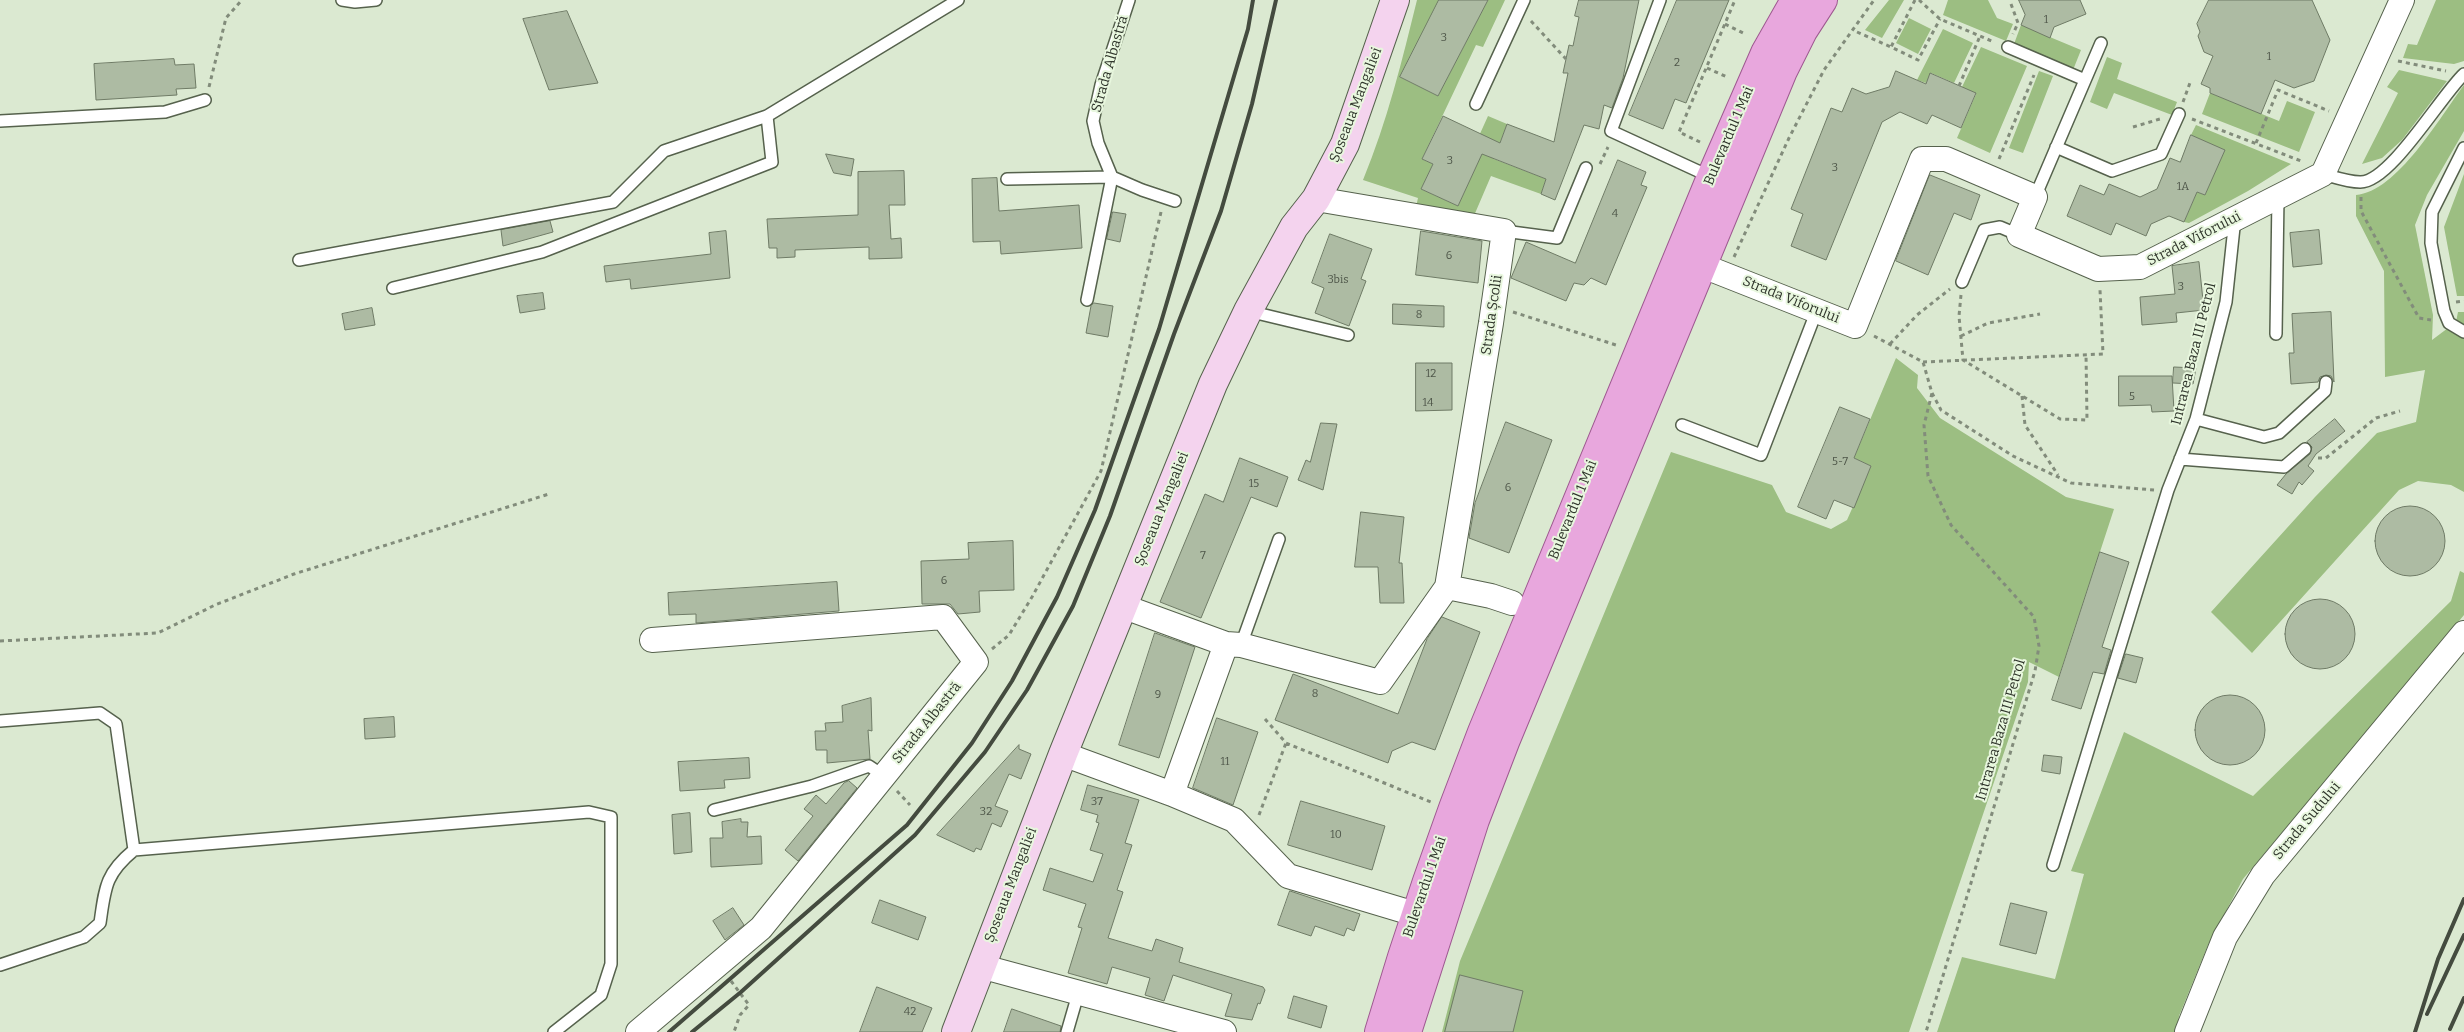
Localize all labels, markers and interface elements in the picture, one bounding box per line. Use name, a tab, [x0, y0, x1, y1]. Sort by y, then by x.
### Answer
house number: 1	[2044, 13, 2048, 27]
street label: Strada Albastră	[1088, 14, 1132, 114]
house number: 3	[1441, 31, 1447, 45]
street label: Șoseaua Mangaliei	[1326, 45, 1386, 165]
house number: 1	[2267, 50, 2271, 64]
house number: 2	[1674, 56, 1680, 70]
street label: Bulevardul 1 Mai	[1701, 84, 1757, 188]
house number: 3	[1447, 154, 1453, 168]
house number: 3	[1832, 161, 1838, 175]
house number: 1A	[2177, 180, 2189, 194]
house number: 4	[1612, 207, 1618, 221]
street label: Strada Viforului	[2144, 208, 2244, 270]
house number: 6	[1446, 249, 1452, 263]
house number: 3bis	[1327, 273, 1349, 287]
street label: Strada Viforului	[1740, 273, 1842, 327]
street label: Strada Școlii	[1478, 274, 1506, 356]
house number: 3	[2178, 280, 2184, 294]
street label: Intrarea Baza III Petrol	[2168, 281, 2220, 427]
house number: 8	[1416, 308, 1422, 322]
house number: 12	[1426, 367, 1436, 381]
house number: 5	[2129, 390, 2135, 404]
house number: 14	[1423, 396, 1433, 410]
street label: Șoseaua Mangaliei	[1131, 450, 1193, 568]
house number: 5-7	[1832, 455, 1848, 469]
street label: Bulevardul 1 Mai	[1545, 458, 1601, 562]
house number: 15	[1249, 477, 1259, 491]
house number: 6	[1505, 481, 1511, 495]
house number: 7	[1200, 549, 1206, 563]
house number: 6	[941, 574, 947, 588]
street label: Intrarea Baza III Petrol	[1973, 657, 2029, 803]
street label: Strada Albastră	[889, 679, 965, 767]
house number: 8	[1312, 687, 1318, 701]
house number: 9	[1155, 688, 1161, 702]
house number: 11	[1221, 755, 1229, 769]
street label: Strada Sudului	[2270, 779, 2344, 863]
house number: 37	[1091, 795, 1103, 809]
house number: 32	[980, 805, 992, 819]
street label: Șoseaua Mangaliei	[981, 825, 1041, 945]
house number: 10	[1330, 828, 1342, 842]
street label: Bulevardul 1 Mai	[1400, 834, 1450, 940]
house number: 42	[904, 1005, 916, 1019]

